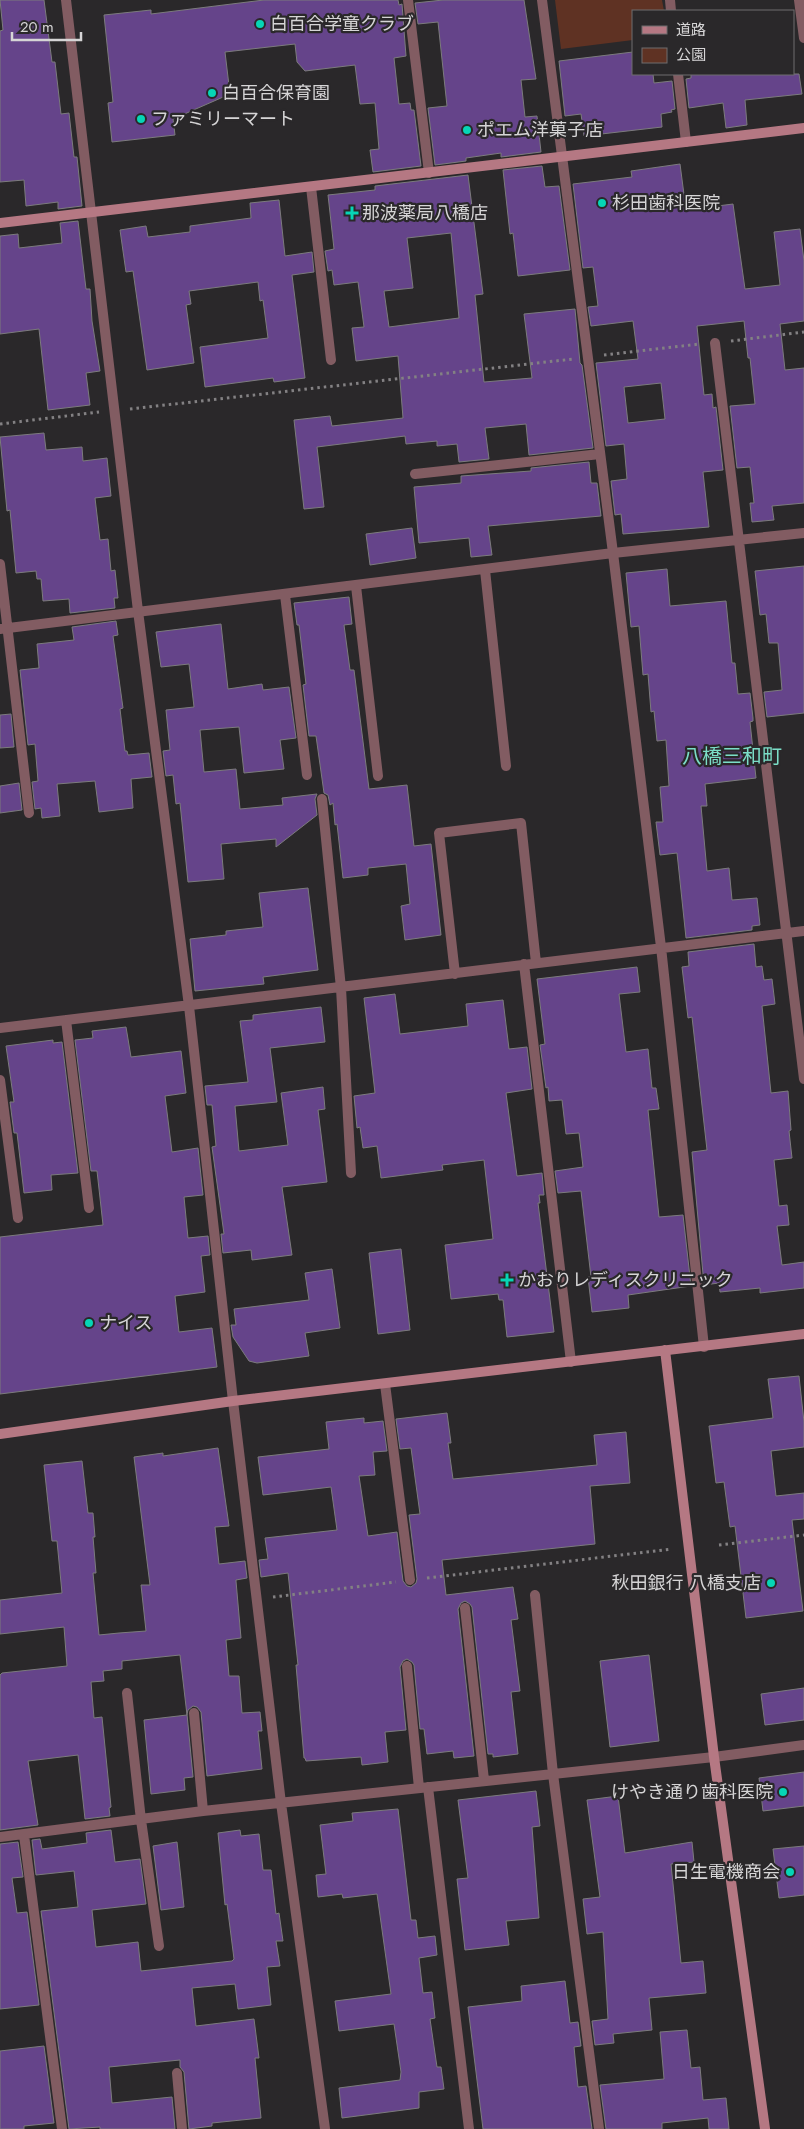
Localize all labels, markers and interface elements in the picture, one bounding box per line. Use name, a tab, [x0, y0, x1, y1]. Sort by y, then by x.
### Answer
scale bar	[12, 10, 81, 42]
legend	[632, 10, 794, 75]
place label: 白百合学童クラブ	[270, 11, 414, 37]
text: 20 m	[20, 16, 54, 38]
marker: 白百合学童クラブ	[254, 18, 266, 30]
text: 道路	[676, 19, 706, 41]
text: 公園	[676, 44, 706, 66]
place label: 白百合保育園	[222, 80, 330, 106]
marker: 白百合保育園	[206, 87, 218, 99]
place label: ファミリーマート	[151, 106, 295, 132]
marker: ファミリーマート	[135, 113, 147, 125]
place label: ポエム洋菓子店	[477, 117, 603, 143]
marker: ポエム洋菓子店	[461, 124, 473, 136]
place label: 杉田歯科医院	[612, 190, 720, 216]
marker: 杉田歯科医院	[596, 197, 608, 209]
place label: 那波薬局八橋店	[362, 200, 488, 226]
marker: 那波薬局八橋店	[346, 207, 358, 219]
district label: 八橋三和町	[682, 742, 782, 771]
place label: かおりレディスクリニック	[518, 1267, 733, 1293]
marker: かおりレディスクリニック	[500, 1273, 514, 1287]
place label: ナイス	[99, 1310, 152, 1336]
marker: ナイス	[83, 1317, 95, 1329]
place label: 秋田銀行 八橋支店	[612, 1570, 761, 1596]
marker: 秋田銀行 八橋支店	[765, 1577, 777, 1589]
place label: けやき通り歯科医院	[611, 1779, 773, 1805]
marker: けやき通り歯科医院	[777, 1786, 789, 1798]
place label: 日生電機商会	[672, 1859, 780, 1885]
marker: 日生電機商会	[784, 1866, 796, 1878]

